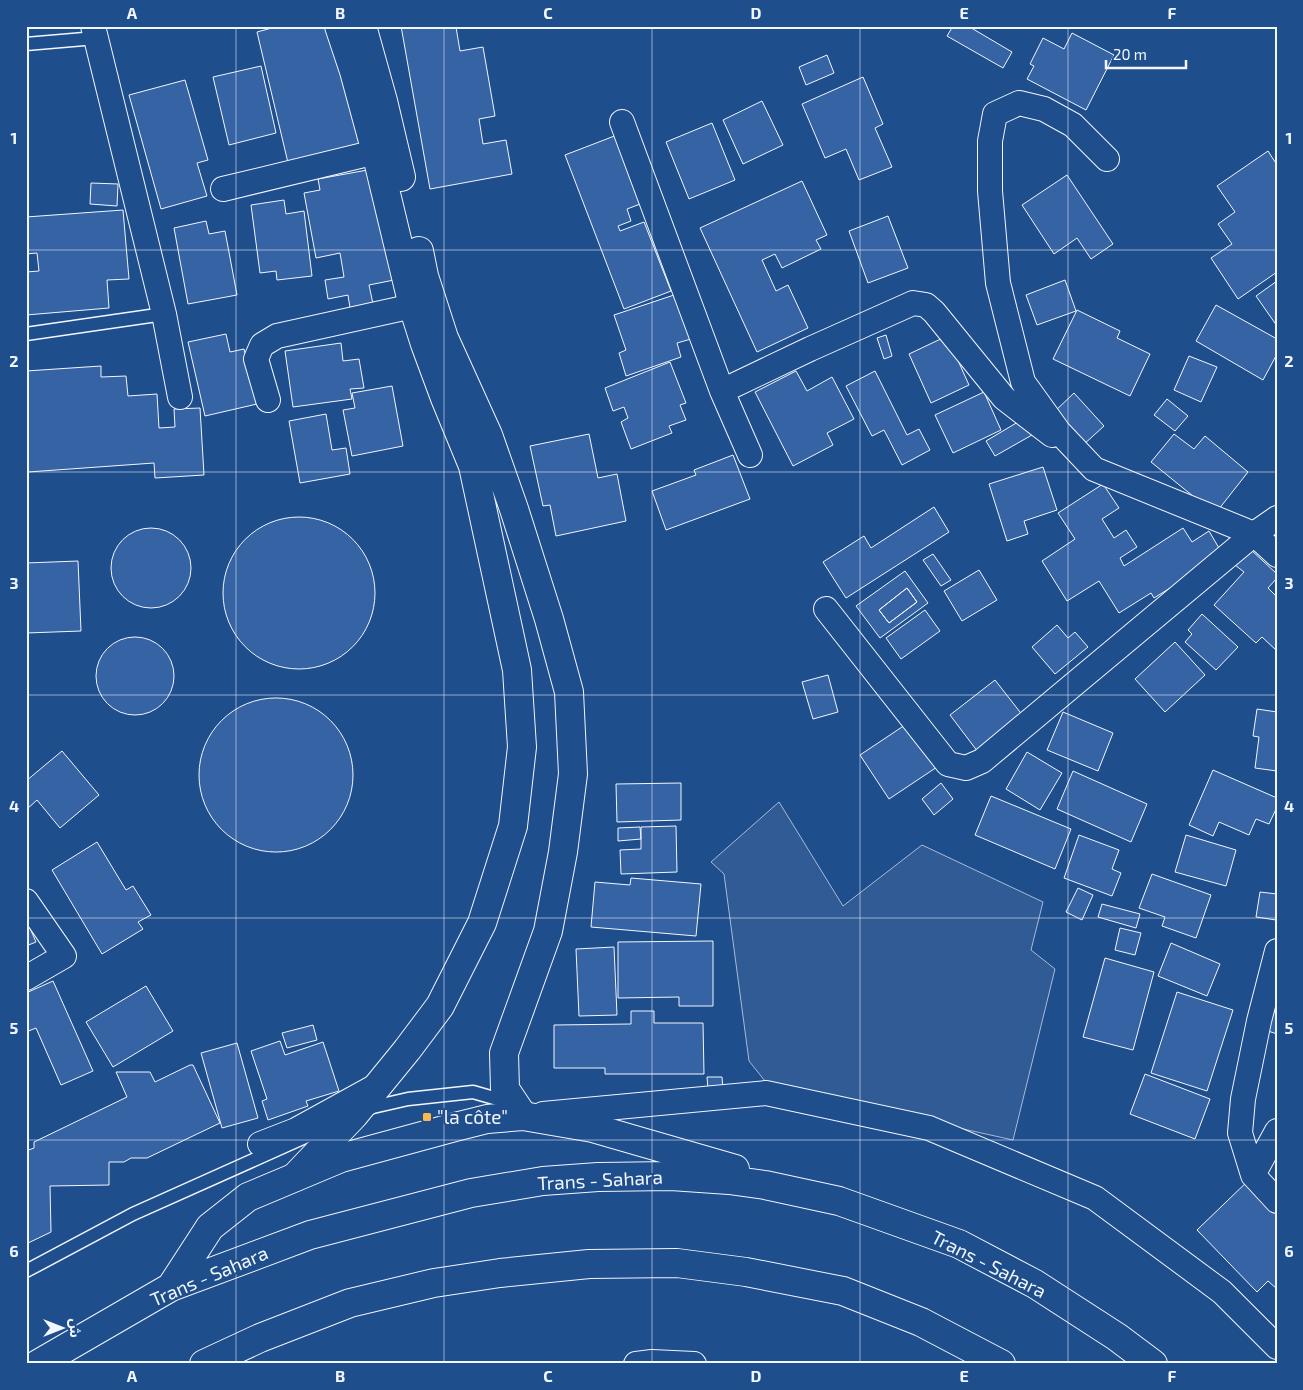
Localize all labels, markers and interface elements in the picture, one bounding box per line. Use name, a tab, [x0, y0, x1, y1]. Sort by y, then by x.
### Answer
text: A	[127, 3, 138, 22]
text: B	[335, 3, 345, 22]
text: C	[543, 3, 553, 22]
text: D	[751, 3, 762, 22]
text: E	[959, 3, 969, 22]
text: F	[1168, 3, 1177, 22]
scale bar	[1106, 38, 1186, 70]
text: 20 m	[1113, 45, 1147, 63]
text: 1	[11, 128, 17, 147]
text: 1	[1286, 128, 1292, 147]
text: 2	[9, 351, 19, 370]
text: 2	[1284, 351, 1294, 370]
text: 3	[9, 573, 19, 592]
text: 3	[1284, 573, 1294, 592]
text: 4	[9, 796, 19, 815]
text: 4	[1284, 796, 1294, 815]
text: 5	[10, 1018, 19, 1037]
text: 5	[1285, 1018, 1294, 1037]
place label: "la côte"	[437, 1105, 508, 1128]
marker: "la côte"	[421, 1111, 433, 1123]
street label: Trans - Sahara	[537, 1165, 663, 1194]
street label: Trans - Sahara	[928, 1225, 1050, 1302]
street label: Trans - Sahara	[146, 1240, 271, 1311]
text: 6	[9, 1241, 19, 1260]
text: 6	[1284, 1241, 1294, 1260]
north arrow	[38, 1302, 88, 1352]
text: ش	[67, 1318, 84, 1338]
text: A	[127, 1366, 138, 1385]
text: B	[335, 1366, 345, 1385]
text: C	[543, 1366, 553, 1385]
text: D	[751, 1366, 762, 1385]
text: E	[959, 1366, 969, 1385]
text: F	[1168, 1366, 1177, 1385]

